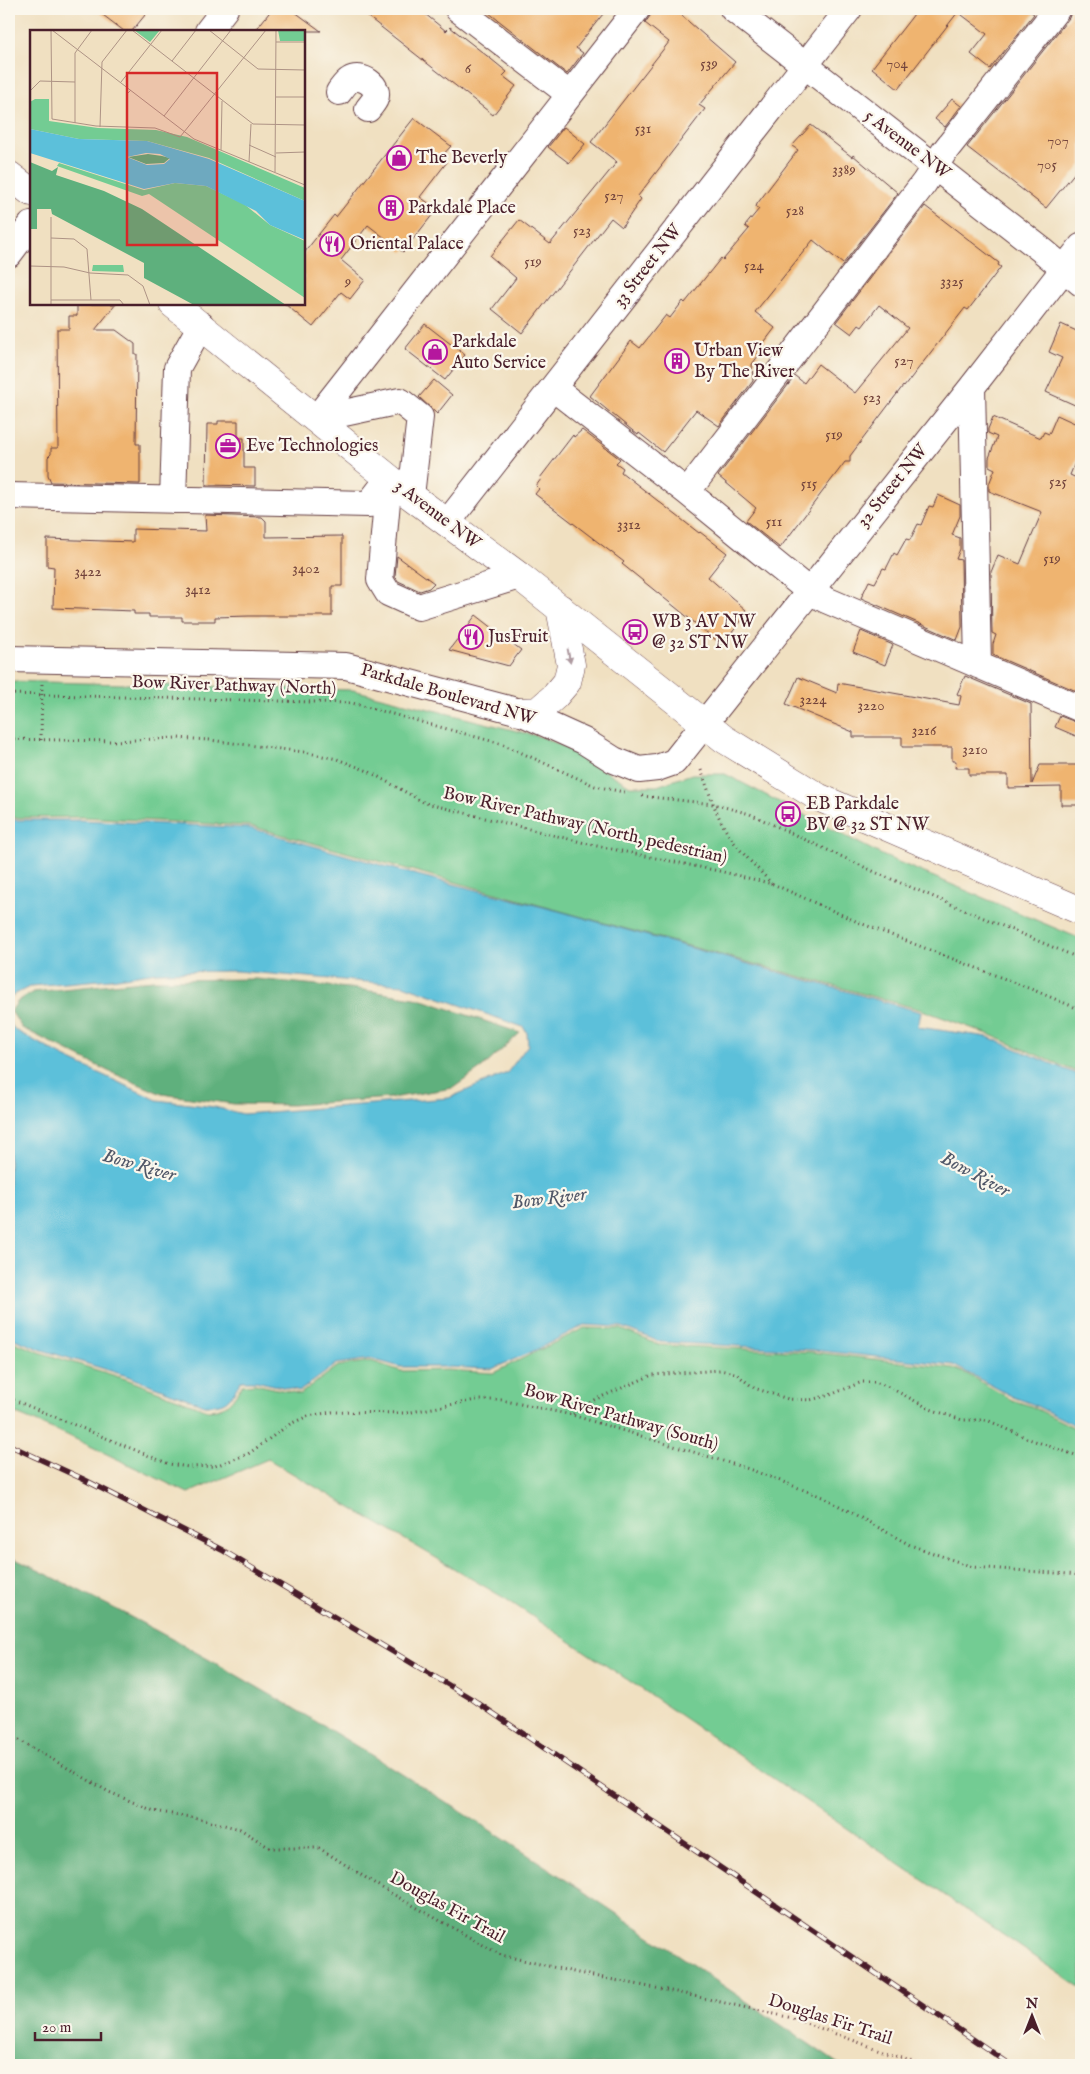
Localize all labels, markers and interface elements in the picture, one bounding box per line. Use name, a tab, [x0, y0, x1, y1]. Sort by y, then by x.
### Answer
inset map	[30, 30, 305, 305]
house number: 539	[700, 54, 718, 73]
house number: 704	[886, 54, 909, 73]
house number: 6	[465, 59, 472, 78]
street label: 5 Avenue NW	[859, 105, 955, 185]
house number: 531	[635, 119, 651, 138]
house number: 707	[1047, 131, 1069, 150]
shop icon: The Beverly	[386, 145, 412, 171]
place label: The Beverly	[416, 147, 508, 170]
house number: 705	[1037, 155, 1057, 174]
house number: 3389	[832, 160, 856, 179]
house number: 527	[604, 186, 624, 205]
building icon: Parkdale Place	[378, 195, 404, 221]
place label: Parkdale Place	[408, 197, 516, 220]
house number: 528	[786, 201, 804, 220]
street label: 33 Street NW	[609, 219, 688, 312]
house number: 523	[573, 221, 591, 240]
restaurant icon: Oriental Palace	[319, 231, 345, 257]
place label: Oriental Palace	[350, 233, 464, 256]
house number: 519	[524, 252, 542, 271]
house number: 524	[744, 256, 765, 275]
house number: 9	[344, 272, 351, 291]
house number: 3325	[940, 272, 964, 291]
place label: Parkdale Auto Service	[451, 331, 546, 375]
shop icon: Parkdale Auto Service	[422, 339, 448, 365]
place label: Urban View By The River	[694, 340, 795, 384]
building icon: Urban View By The River	[664, 348, 690, 374]
house number: 527	[894, 351, 914, 370]
house number: 523	[863, 388, 881, 407]
house number: 519	[825, 425, 843, 444]
office icon: Eve Technologies	[215, 433, 241, 459]
place label: Eve Technologies	[246, 435, 378, 458]
street label: 32 Street NW	[852, 439, 934, 532]
house number: 525	[1049, 472, 1067, 491]
house number: 515	[801, 474, 818, 493]
street label: 3 Avenue NW	[389, 475, 485, 555]
house number: 511	[766, 512, 782, 531]
house number: 3312	[617, 515, 641, 534]
house number: 519	[1043, 549, 1061, 568]
house number: 3402	[292, 559, 320, 578]
house number: 3422	[74, 562, 102, 581]
house number: 3412	[185, 580, 211, 599]
place label: WB 3 AV NW @ 32 ST NW	[652, 611, 756, 655]
bus stop icon: WB 3 AV NW @ 32 ST NW	[622, 619, 648, 645]
restaurant icon: JusFruit	[458, 624, 484, 650]
place label: JusFruit	[486, 626, 548, 649]
one-way arrow	[566, 648, 574, 664]
street label: Parkdale Boulevard NW	[358, 659, 539, 731]
street label: Bow River Pathway (North)	[131, 671, 337, 701]
house number: 3224	[799, 690, 827, 709]
house number: 3220	[857, 696, 885, 715]
house number: 3216	[912, 721, 937, 740]
house number: 3210	[962, 740, 988, 759]
street label: Bow River Pathway (North, pedestrian)	[441, 782, 729, 870]
place label: EB Parkdale BV @ 32 ST NW	[806, 793, 930, 837]
bus stop icon: EB Parkdale BV @ 32 ST NW	[775, 801, 801, 827]
water label: Bow River	[100, 1144, 180, 1188]
water label: Bow River	[936, 1147, 1015, 1204]
water label: Bow River	[510, 1182, 589, 1215]
street label: Bow River Pathway (South)	[521, 1379, 721, 1457]
street label: Douglas Fir Trail	[385, 1867, 509, 1949]
street label: Douglas Fir Trail	[765, 1989, 895, 2051]
north arrow	[1008, 1992, 1058, 2042]
text: N	[1025, 1995, 1038, 2013]
scale bar	[35, 2009, 101, 2041]
text: 20 m	[42, 2018, 72, 2037]

